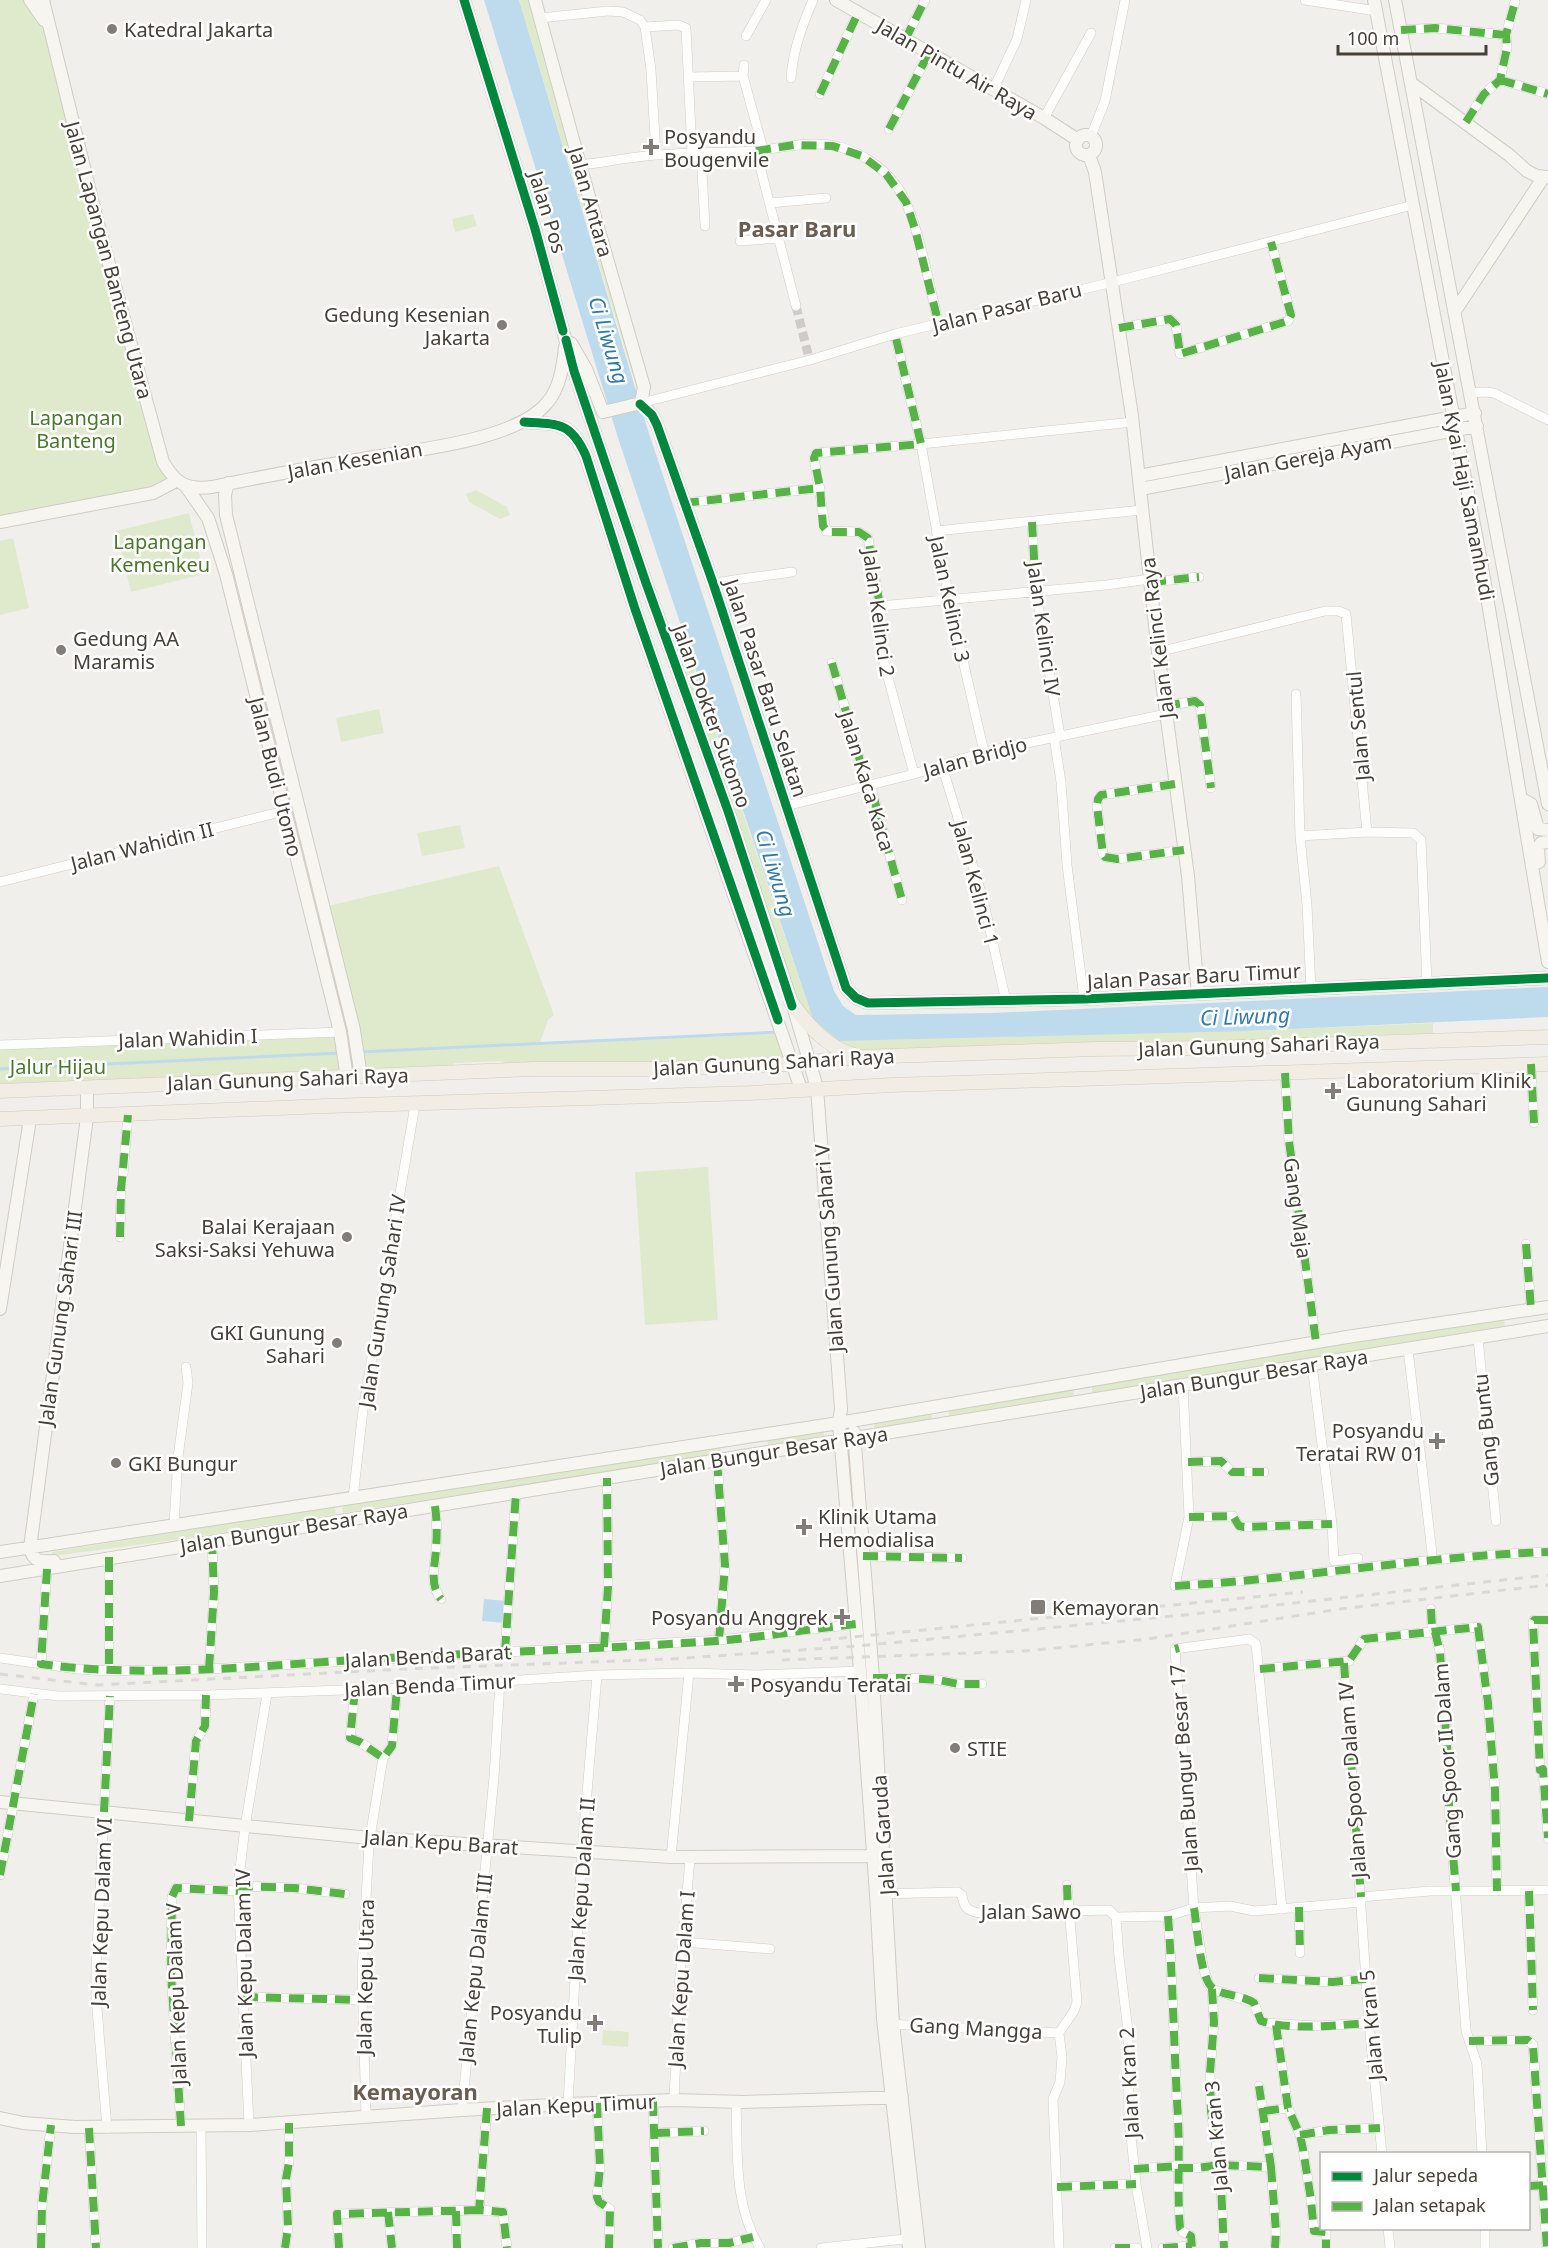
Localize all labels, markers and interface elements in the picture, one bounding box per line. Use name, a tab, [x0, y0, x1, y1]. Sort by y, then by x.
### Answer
street label: Jalan Pintu Air Raya	[870, 11, 1042, 126]
place label: Katedral Jakarta	[124, 16, 273, 43]
scale bar	[1338, 18, 1486, 56]
marker: Katedral Jakarta	[105, 22, 119, 36]
text: 100 m	[1347, 26, 1399, 50]
street label: Jalan Lapangan Banteng Utara	[58, 116, 159, 402]
place label: Posyandu Bougenvile	[664, 123, 769, 173]
marker: Posyandu Bougenvile	[642, 138, 660, 156]
street label: Jalan Antara	[562, 142, 620, 260]
street label: Jalan Pos	[522, 166, 573, 256]
district label: Pasar Baru	[738, 213, 856, 243]
street label: Jalan Pasar Baru	[928, 275, 1085, 339]
water label: Ci Liwung	[582, 293, 636, 387]
place label: Gedung Kesenian Jakarta	[324, 301, 490, 351]
marker: Gedung Kesenian Jakarta	[495, 318, 509, 332]
street label: Jalan Kyai Haji Samanhudi	[1428, 357, 1501, 603]
park label: Lapangan Banteng	[29, 404, 123, 454]
street label: Jalan Gereja Ayam	[1220, 428, 1394, 487]
street label: Jalan Kesenian	[284, 435, 424, 485]
park label: Lapangan Kemenkeu	[110, 528, 210, 578]
street label: Jalan Kelinci 3	[923, 531, 977, 665]
street label: Jalan Kelinci 2	[856, 546, 901, 678]
street label: Jalan Kelinci Raya	[1134, 556, 1181, 722]
street label: Jalan Kelinci IV	[1021, 558, 1067, 698]
street label: Jalan Pasar Baru Selatan	[717, 574, 814, 800]
street label: Jalan Dokter Sutomo	[666, 619, 758, 811]
place label: Gedung AA Maramis	[73, 625, 179, 675]
marker: Gedung AA Maramis	[54, 643, 68, 657]
street label: Jalan Sentul	[1340, 670, 1376, 784]
street label: Jalan Budi Utomo	[243, 693, 309, 860]
street label: Jalan Kaca Kaca	[832, 706, 901, 854]
street label: Jalan Bridjo	[918, 730, 1030, 784]
street label: Jalan Wahidin II	[66, 815, 216, 877]
street label: Jalan Kelinci 1	[946, 816, 1006, 948]
water label: Ci Liwung	[749, 826, 803, 920]
street label: Jalan Pasar Baru Timur	[1085, 957, 1301, 995]
water label: Ci Liwung	[1199, 1000, 1291, 1032]
street label: Jalan Wahidin I	[116, 1022, 258, 1054]
street label: Jalan Gunung Sahari Raya	[1136, 1027, 1380, 1063]
street label: Jalan Gunung Sahari Raya	[651, 1042, 895, 1082]
park label: Jalur Hijau	[8, 1053, 106, 1080]
street label: Jalan Gunung Sahari Raya	[165, 1061, 409, 1097]
place label: Laboratorium Klinik Gunung Sahari	[1346, 1067, 1531, 1117]
marker: Laboratorium Klinik Gunung Sahari	[1324, 1082, 1342, 1100]
street label: Jalan Gunung Sahari V	[808, 1143, 850, 1355]
street label: Gang Maja	[1278, 1156, 1318, 1260]
street label: Jalan Gunung Sahari IV	[352, 1193, 412, 1411]
street label: Jalan Gunung Sahari III	[31, 1209, 88, 1429]
place label: Balai Kerajaan Saksi-Saksi Yehuwa	[155, 1213, 335, 1263]
marker: Balai Kerajaan Saksi-Saksi Yehuwa	[340, 1230, 354, 1244]
place label: GKI Gunung Sahari	[210, 1319, 325, 1369]
marker: GKI Gunung Sahari	[330, 1336, 344, 1350]
street label: Jalan Bungur Besar Raya	[1136, 1343, 1370, 1406]
street label: Gang Buntu	[1467, 1372, 1505, 1488]
place label: Posyandu Teratai RW 01	[1296, 1417, 1424, 1467]
street label: Jalan Bungur Besar Raya	[656, 1420, 890, 1483]
marker: Posyandu Teratai RW 01	[1428, 1432, 1446, 1450]
place label: GKI Bungur	[128, 1450, 238, 1477]
marker: GKI Bungur	[109, 1456, 123, 1470]
street label: Jalan Bungur Besar Raya	[176, 1497, 410, 1560]
place label: Klinik Utama Hemodialisa	[818, 1503, 937, 1553]
marker: Klinik Utama Hemodialisa	[795, 1518, 813, 1536]
place label: Kemayoran	[1052, 1594, 1159, 1621]
marker: Kemayoran	[1029, 1598, 1047, 1616]
place label: Posyandu Anggrek	[651, 1604, 828, 1631]
marker: Posyandu Anggrek	[833, 1608, 851, 1626]
street label: Jalan Benda Barat	[342, 1638, 512, 1674]
street label: Gang Spoor II Dalam	[1427, 1662, 1467, 1860]
street label: Jalan Bungur Besar 17	[1163, 1663, 1205, 1875]
street label: Jalan Benda Timur	[342, 1667, 516, 1703]
place label: Posyandu Teratai	[750, 1671, 911, 1698]
marker: Posyandu Teratai	[727, 1675, 745, 1693]
street label: Jalan Spoor Dalam IV	[1332, 1681, 1372, 1881]
place label: STIE	[967, 1735, 1007, 1762]
marker: STIE	[948, 1741, 962, 1755]
street label: Jalan Garuda	[865, 1774, 901, 1898]
street label: Jalan Kepu Dalam II	[561, 1796, 601, 1984]
street label: Jalan Kepu Dalam VI	[84, 1817, 118, 2009]
street label: Jalan Kepu Barat	[361, 1823, 519, 1861]
street label: Jalan Kepu Dalam IV	[229, 1868, 259, 2060]
street label: Jalan Kepu Dalam III	[451, 1872, 498, 2066]
street label: Jalan Kepu Dalam I	[661, 1890, 701, 2070]
street label: Jalan Sawo	[979, 1898, 1081, 1925]
street label: Jalan Kepu Utara	[350, 1899, 380, 2057]
street label: Jalan Kepu Dalam V	[159, 1902, 193, 2088]
street label: Jalan Kran 5	[1353, 1968, 1389, 2084]
place label: Posyandu Tulip	[490, 1999, 582, 2049]
street label: Gang Mangga	[909, 2011, 1043, 2045]
marker: Posyandu Tulip	[586, 2014, 604, 2032]
street label: Jalan Kran 2	[1113, 2027, 1145, 2141]
district label: Kemayoran	[352, 2076, 478, 2106]
street label: Jalan Kran 3	[1198, 2079, 1234, 2195]
street label: Jalan Kepu Timur	[494, 2087, 656, 2123]
legend	[1320, 2152, 1530, 2230]
text: Jalur sepeda	[1372, 2163, 1478, 2187]
text: Jalan setapak	[1372, 2193, 1486, 2217]

